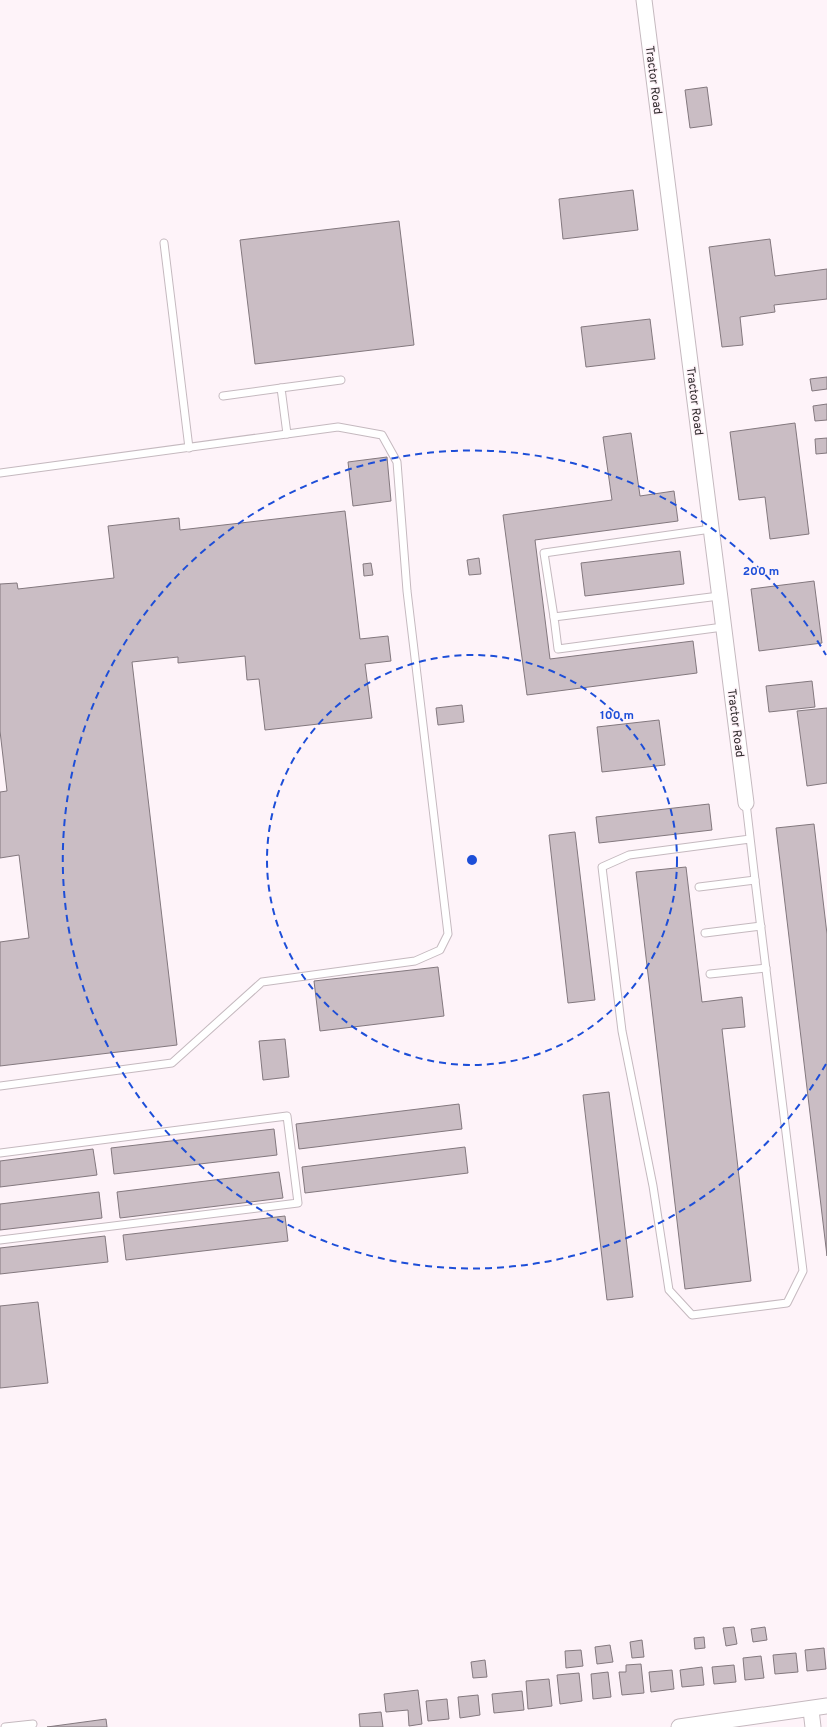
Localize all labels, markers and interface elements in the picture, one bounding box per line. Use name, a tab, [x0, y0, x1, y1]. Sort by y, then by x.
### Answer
street label: Tractor Road	[641, 45, 665, 115]
street label: Tractor Road	[682, 366, 706, 436]
text: 200 m	[743, 564, 779, 580]
street label: Tractor Road	[723, 688, 747, 758]
text: 100 m	[600, 708, 634, 724]
centre of rings	[465, 853, 479, 867]

